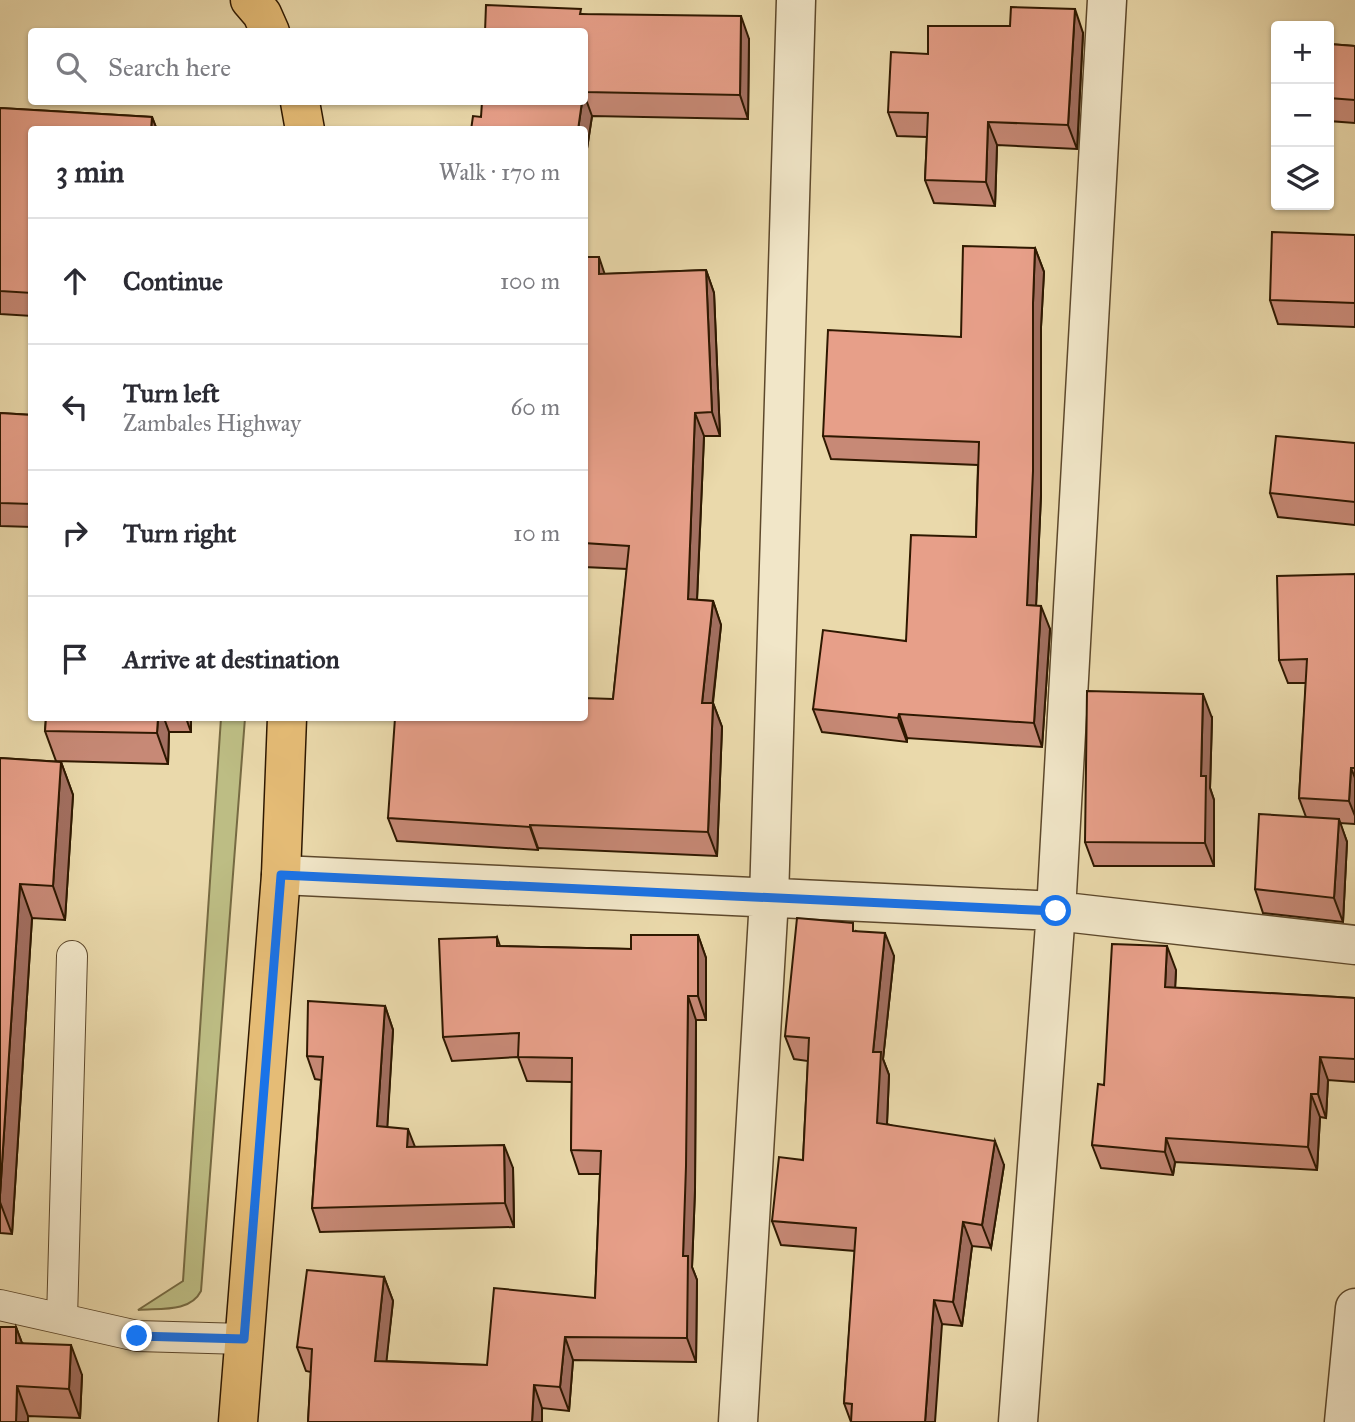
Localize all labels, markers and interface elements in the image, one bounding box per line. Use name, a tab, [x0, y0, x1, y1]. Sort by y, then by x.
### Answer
map controls	[1271, 21, 1334, 210]
button: +	[1271, 21, 1334, 84]
search box	[28, 28, 588, 105]
icon: search	[52, 48, 90, 86]
text: Search here	[108, 51, 231, 83]
button: −	[1271, 84, 1334, 147]
button: layers	[1271, 147, 1334, 210]
text: 3 min	[56, 154, 124, 190]
text: Walk · 170 m	[439, 158, 560, 186]
icon: ahead	[56, 262, 94, 300]
text: Continue	[123, 265, 223, 297]
text: 100 m	[500, 267, 560, 295]
text: Turn left	[123, 377, 219, 409]
icon: left	[56, 388, 94, 426]
text: 60 m	[511, 393, 560, 421]
text: Zambales Highway	[123, 409, 301, 437]
icon: right	[56, 514, 94, 552]
text: Turn right	[123, 517, 236, 549]
text: 10 m	[513, 519, 560, 547]
icon: arrive	[56, 640, 94, 678]
text: Arrive at destination	[123, 643, 340, 675]
route start	[1040, 895, 1071, 926]
route end	[121, 1320, 152, 1351]

